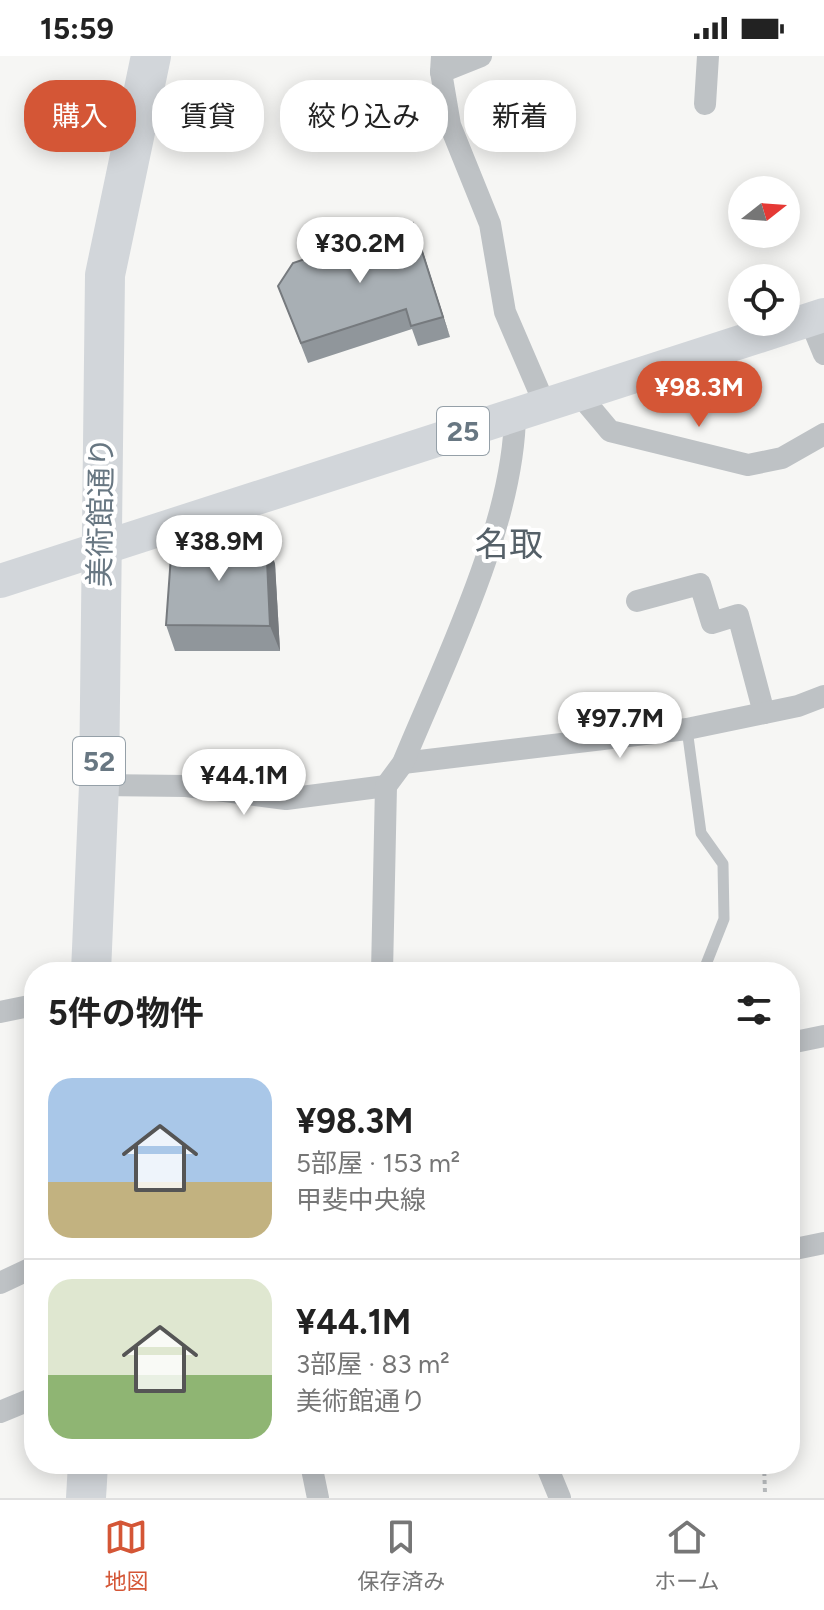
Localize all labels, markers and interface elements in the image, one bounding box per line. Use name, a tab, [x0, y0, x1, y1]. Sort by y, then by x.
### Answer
text: 15:59	[40, 10, 114, 47]
chip: 購入	[24, 80, 136, 152]
chip: 賃貸	[152, 80, 264, 152]
chip: 絞り込み	[280, 80, 448, 152]
chip: 新着	[464, 80, 576, 152]
north arrow	[728, 176, 800, 248]
map controls	[728, 176, 800, 336]
pin: ¥30.2M	[295, 217, 425, 285]
text: ¥30.2M	[315, 227, 405, 259]
button: locate	[728, 264, 800, 336]
pin: ¥98.3M	[634, 361, 764, 429]
text: ¥98.3M	[654, 371, 744, 403]
road number: 25	[437, 407, 489, 455]
street label: 美術館通り	[81, 437, 120, 587]
pin: ¥38.9M	[154, 515, 284, 583]
district label: 名取	[475, 524, 543, 565]
text: ¥38.9M	[174, 525, 264, 557]
pin: ¥97.7M	[555, 692, 685, 760]
text: ¥97.7M	[576, 702, 664, 734]
road number: 52	[73, 737, 125, 785]
pin: ¥44.1M	[179, 749, 309, 817]
text: ¥44.1M	[200, 759, 288, 791]
icon: filters	[732, 988, 776, 1032]
text: 5件の物件	[48, 993, 204, 1034]
text: ¥98.3M	[296, 1101, 413, 1142]
icon: home	[112, 1110, 208, 1206]
text: 5部屋 · 153 m²	[296, 1147, 460, 1179]
text: 甲斐中央線	[296, 1184, 426, 1216]
text: ¥44.1M	[296, 1302, 411, 1343]
icon: home	[112, 1311, 208, 1407]
text: 3部屋 · 83 m²	[296, 1348, 450, 1380]
text: 美術館通り	[296, 1385, 426, 1417]
tab: 地図	[104, 1515, 148, 1595]
tab: 保存済み	[357, 1515, 445, 1595]
tab: ホーム	[654, 1515, 720, 1595]

